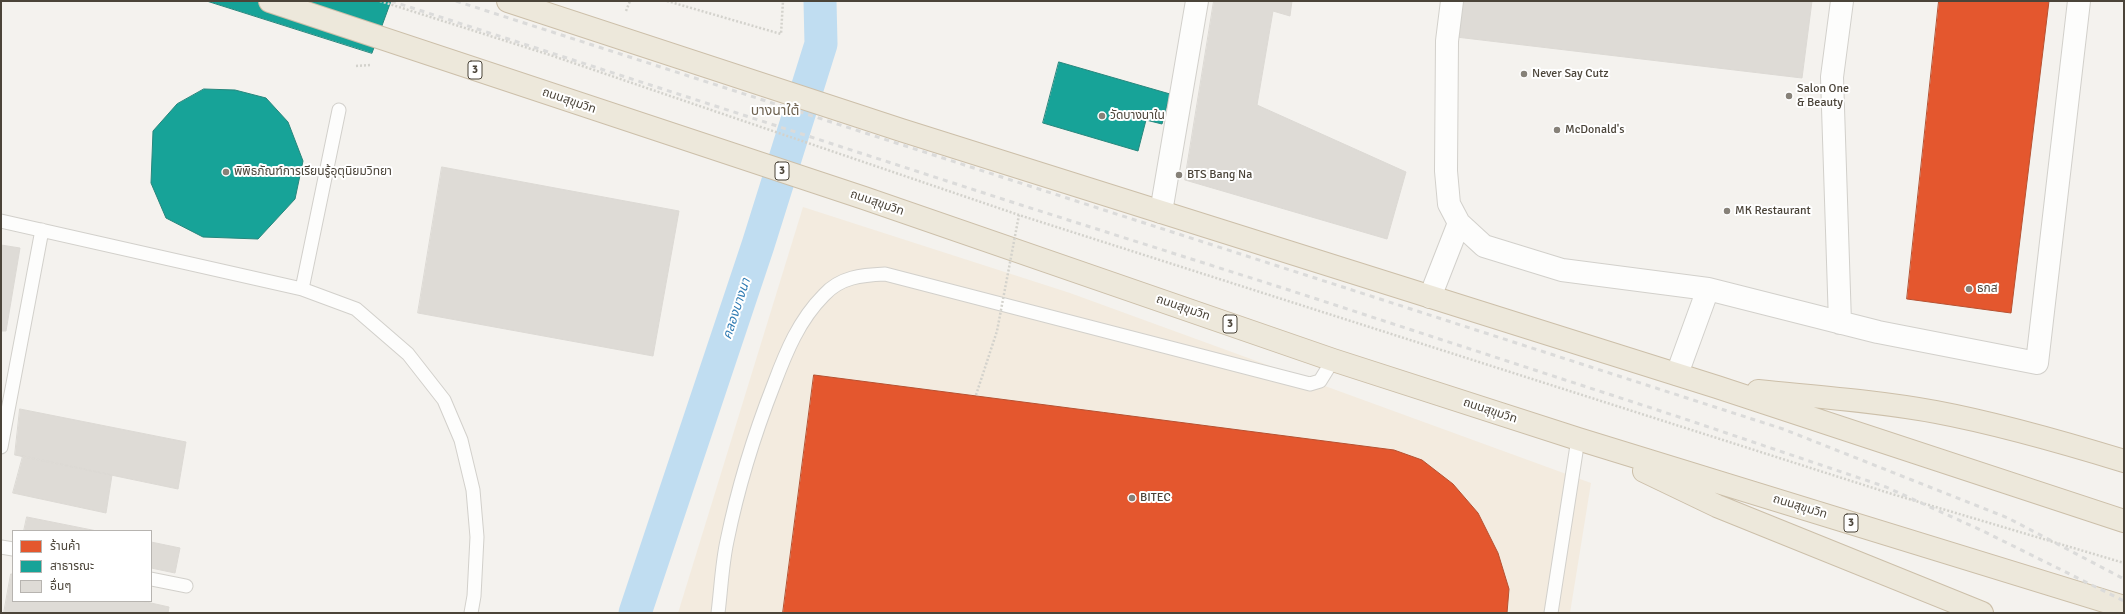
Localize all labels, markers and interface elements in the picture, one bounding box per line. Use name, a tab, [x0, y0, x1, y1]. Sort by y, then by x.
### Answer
road number: 3	[468, 61, 482, 79]
place label: Never Say Cutz	[1532, 67, 1609, 81]
marker: Never Say Cutz	[1519, 69, 1529, 79]
place label: Salon One & Beauty	[1797, 82, 1849, 110]
street label: ถนนสุขุมวิท	[540, 85, 598, 117]
marker: Salon One & Beauty	[1784, 91, 1794, 101]
district label: บางนาใต้	[751, 103, 799, 119]
place label: วัดบางนาใน	[1110, 109, 1165, 123]
marker: วัดบางนาใน	[1097, 111, 1107, 121]
place label: McDonald's	[1565, 123, 1625, 137]
marker: McDonald's	[1552, 125, 1562, 135]
road number: 3	[775, 162, 789, 180]
place label: พิพิธภัณฑ์การเรียนรู้อุตุนิยมวิทยา	[234, 165, 392, 179]
marker: พิพิธภัณฑ์การเรียนรู้อุตุนิยมวิทยา	[221, 167, 231, 177]
place label: BTS Bang Na	[1187, 168, 1252, 182]
marker: BTS Bang Na	[1174, 170, 1184, 180]
street label: ถนนสุขุมวิท	[848, 187, 906, 219]
place label: MK Restaurant	[1735, 204, 1811, 218]
marker: MK Restaurant	[1722, 206, 1732, 216]
water label: คลองบางนา	[720, 277, 754, 341]
place label: ธกส	[1977, 282, 1998, 296]
marker: ธกส	[1964, 284, 1974, 294]
street label: ถนนสุขุมวิท	[1154, 292, 1212, 324]
road number: 3	[1223, 315, 1237, 333]
street label: ถนนสุขุมวิท	[1461, 396, 1519, 426]
place label: BITEC	[1140, 491, 1171, 505]
street label: ถนนสุขุมวิท	[1771, 492, 1829, 522]
marker: BITEC	[1127, 493, 1137, 503]
road number: 3	[1844, 514, 1858, 532]
legend	[12, 530, 152, 602]
text: ร้านค้า	[50, 539, 80, 554]
text: สาธารณะ	[50, 559, 94, 574]
text: อื่นๆ	[50, 579, 71, 594]

